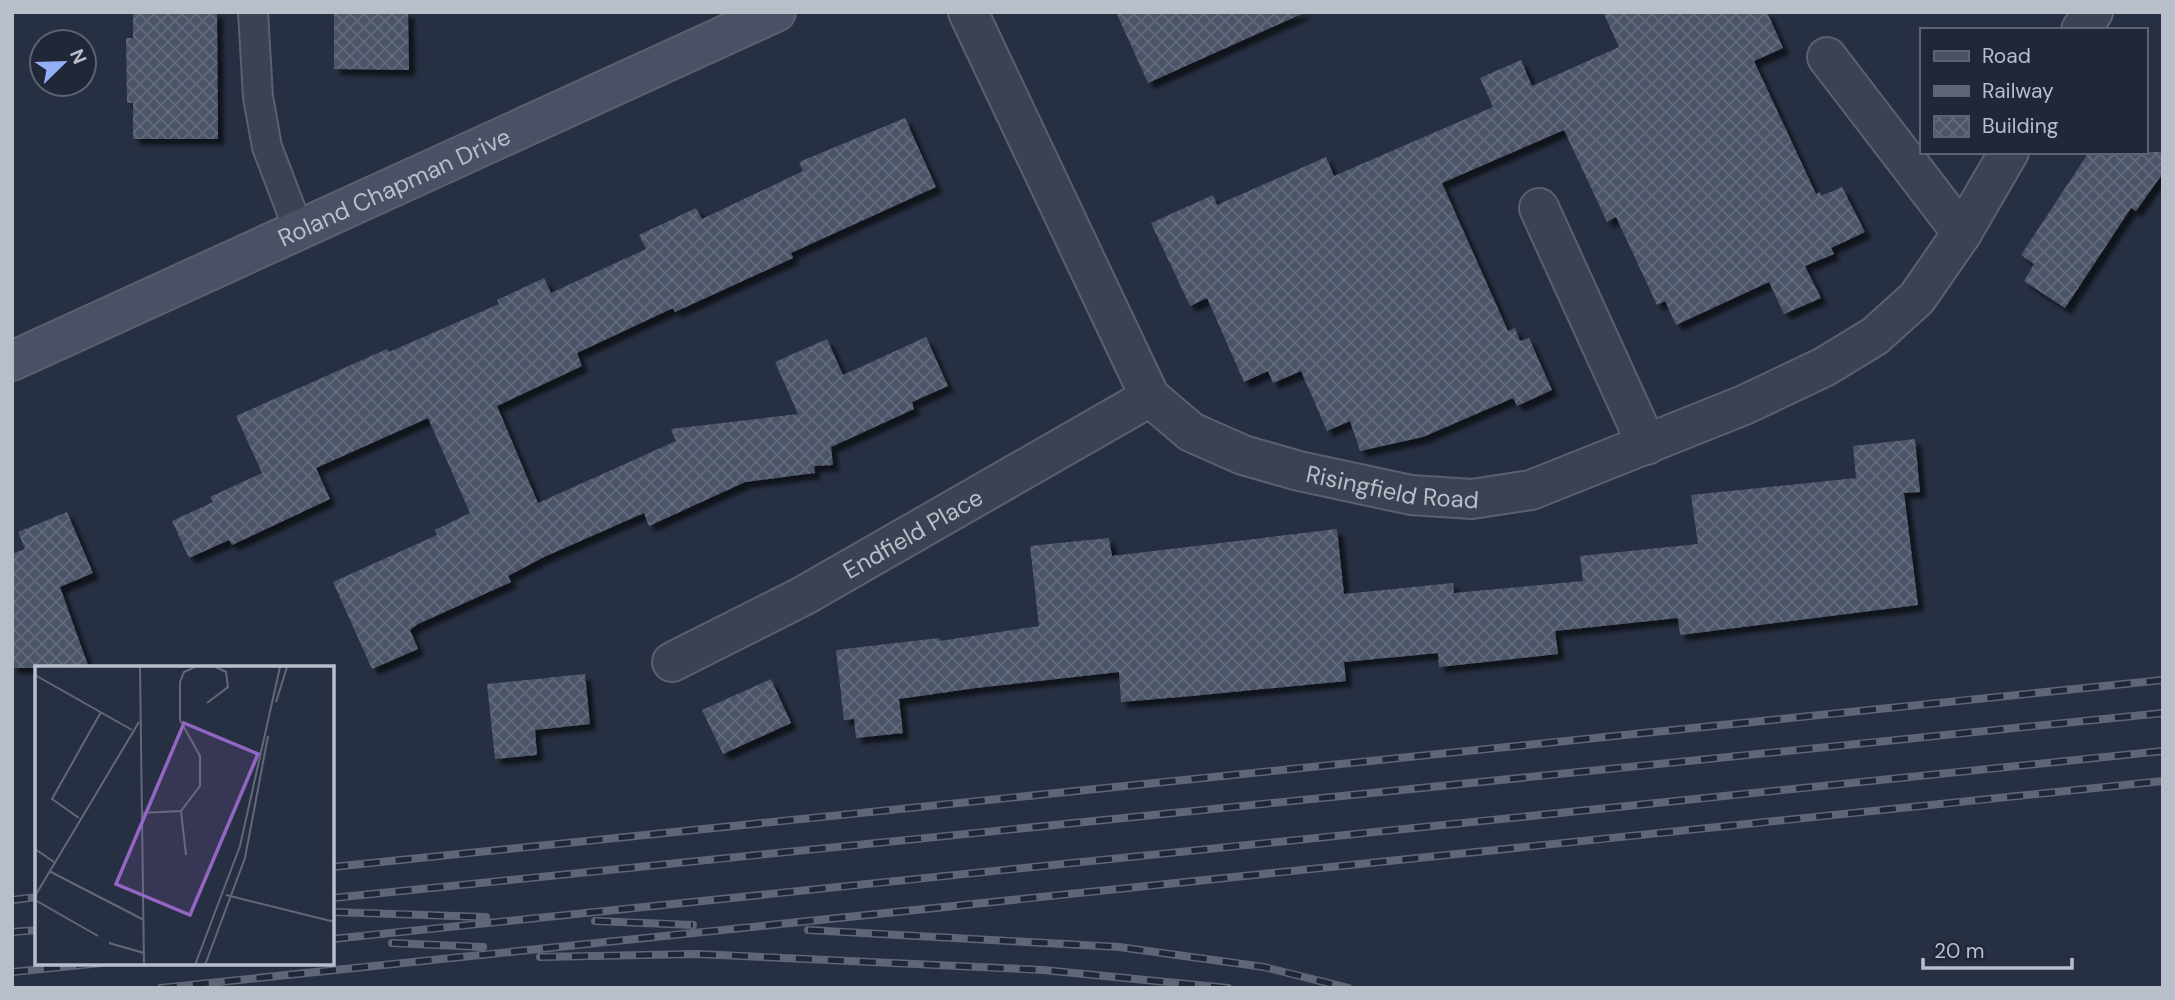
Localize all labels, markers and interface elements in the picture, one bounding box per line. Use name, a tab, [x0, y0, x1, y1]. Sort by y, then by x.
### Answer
north arrow	[28, 28, 98, 98]
legend	[1920, 28, 2147, 154]
text: Road	[1982, 42, 2031, 70]
text: N	[64, 45, 92, 68]
text: Railway	[1982, 77, 2054, 105]
text: Building	[1982, 112, 2059, 140]
street label: Roland Chapman Drive	[273, 120, 515, 253]
street label: Risingfield Road	[1303, 457, 1480, 515]
street label: Endfield Place	[837, 481, 988, 585]
inset map	[35, 666, 334, 965]
scale bar	[1923, 926, 2072, 970]
text: 20 m	[1934, 937, 1985, 965]

